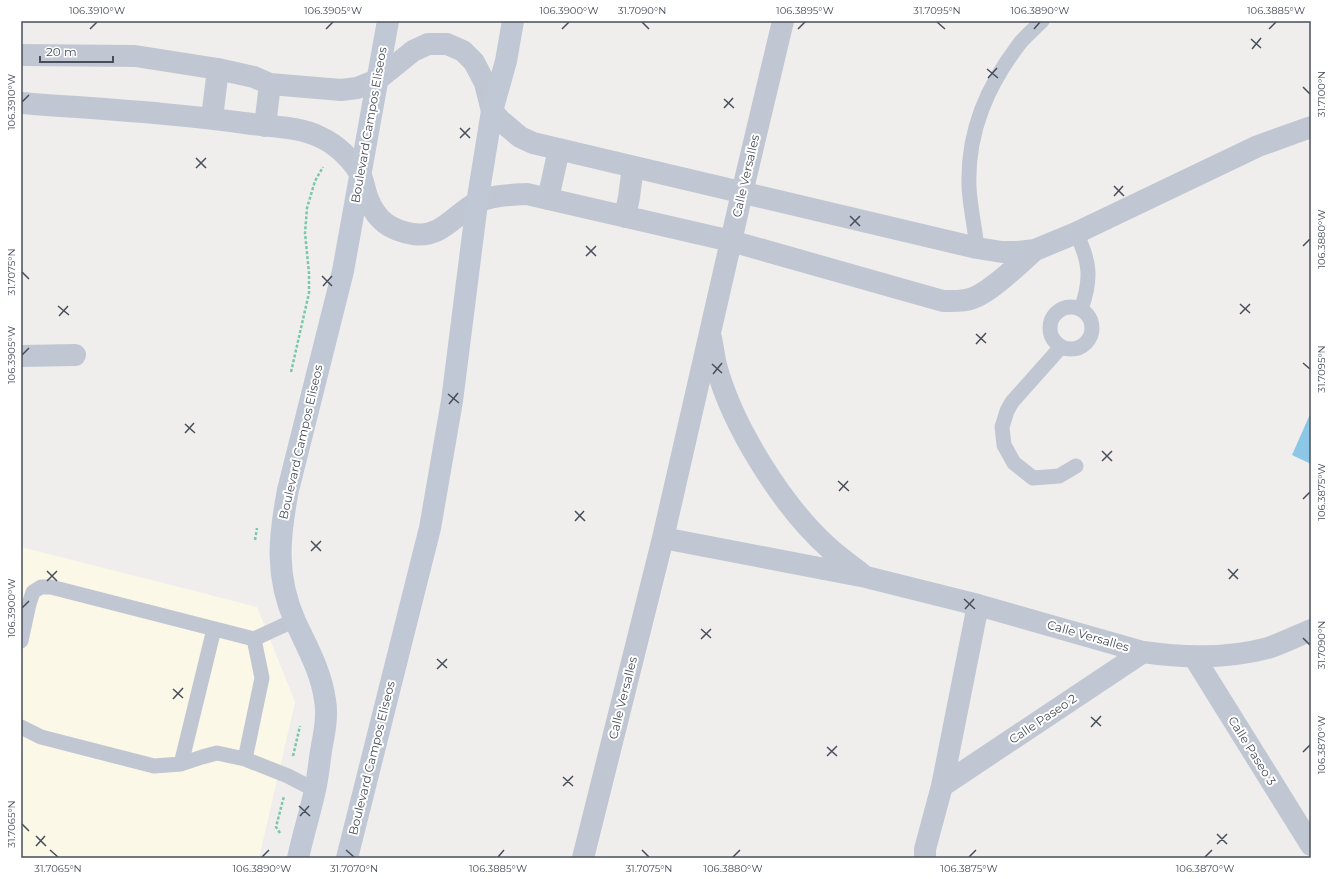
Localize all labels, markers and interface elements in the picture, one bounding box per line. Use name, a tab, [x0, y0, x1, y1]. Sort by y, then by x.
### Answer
text: 106.3910°W	[69, 4, 125, 17]
text: 106.3905°W	[304, 4, 362, 17]
text: 106.3900°W	[539, 4, 599, 17]
text: 31.7090°N	[618, 4, 666, 17]
text: 106.3895°W	[776, 4, 834, 17]
text: 31.7095°N	[913, 4, 961, 17]
text: 106.3890°W	[1011, 4, 1069, 17]
text: 106.3885°W	[1247, 4, 1305, 17]
scale bar	[40, 38, 113, 64]
text: 20 m	[46, 44, 77, 59]
street label: Boulevard Campos Eliseos	[347, 46, 390, 204]
text: 31.7100°N	[1315, 71, 1328, 117]
text: 106.3910°W	[5, 74, 18, 130]
street label: Calle Versalles	[729, 133, 762, 219]
text: 106.3880°W	[1315, 209, 1328, 269]
text: 31.7075°N	[5, 248, 18, 296]
text: 106.3905°W	[5, 326, 18, 384]
text: 31.7095°N	[1315, 345, 1328, 393]
street label: Boulevard Campos Eliseos	[275, 363, 326, 521]
text: 106.3875°W	[1315, 463, 1328, 521]
text: 106.3900°W	[5, 578, 18, 638]
street label: Calle Versalles	[1045, 617, 1131, 654]
text: 31.7090°N	[1315, 621, 1328, 669]
street label: Calle Versalles	[605, 655, 640, 741]
street label: Boulevard Campos Eliseos	[345, 679, 398, 836]
street label: Calle Paseo 2	[1006, 690, 1080, 747]
street label: Calle Paseo 3	[1225, 714, 1280, 788]
text: 106.3870°W	[1315, 716, 1328, 774]
text: 31.7065°N	[5, 800, 18, 848]
text: 31.7065°N	[34, 862, 82, 875]
text: 106.3890°W	[233, 862, 291, 875]
text: 31.7070°N	[330, 862, 378, 875]
text: 106.3885°W	[469, 862, 527, 875]
text: 31.7075°N	[625, 862, 673, 875]
text: 106.3880°W	[703, 862, 763, 875]
text: 106.3875°W	[940, 862, 998, 875]
text: 106.3870°W	[1176, 862, 1234, 875]

